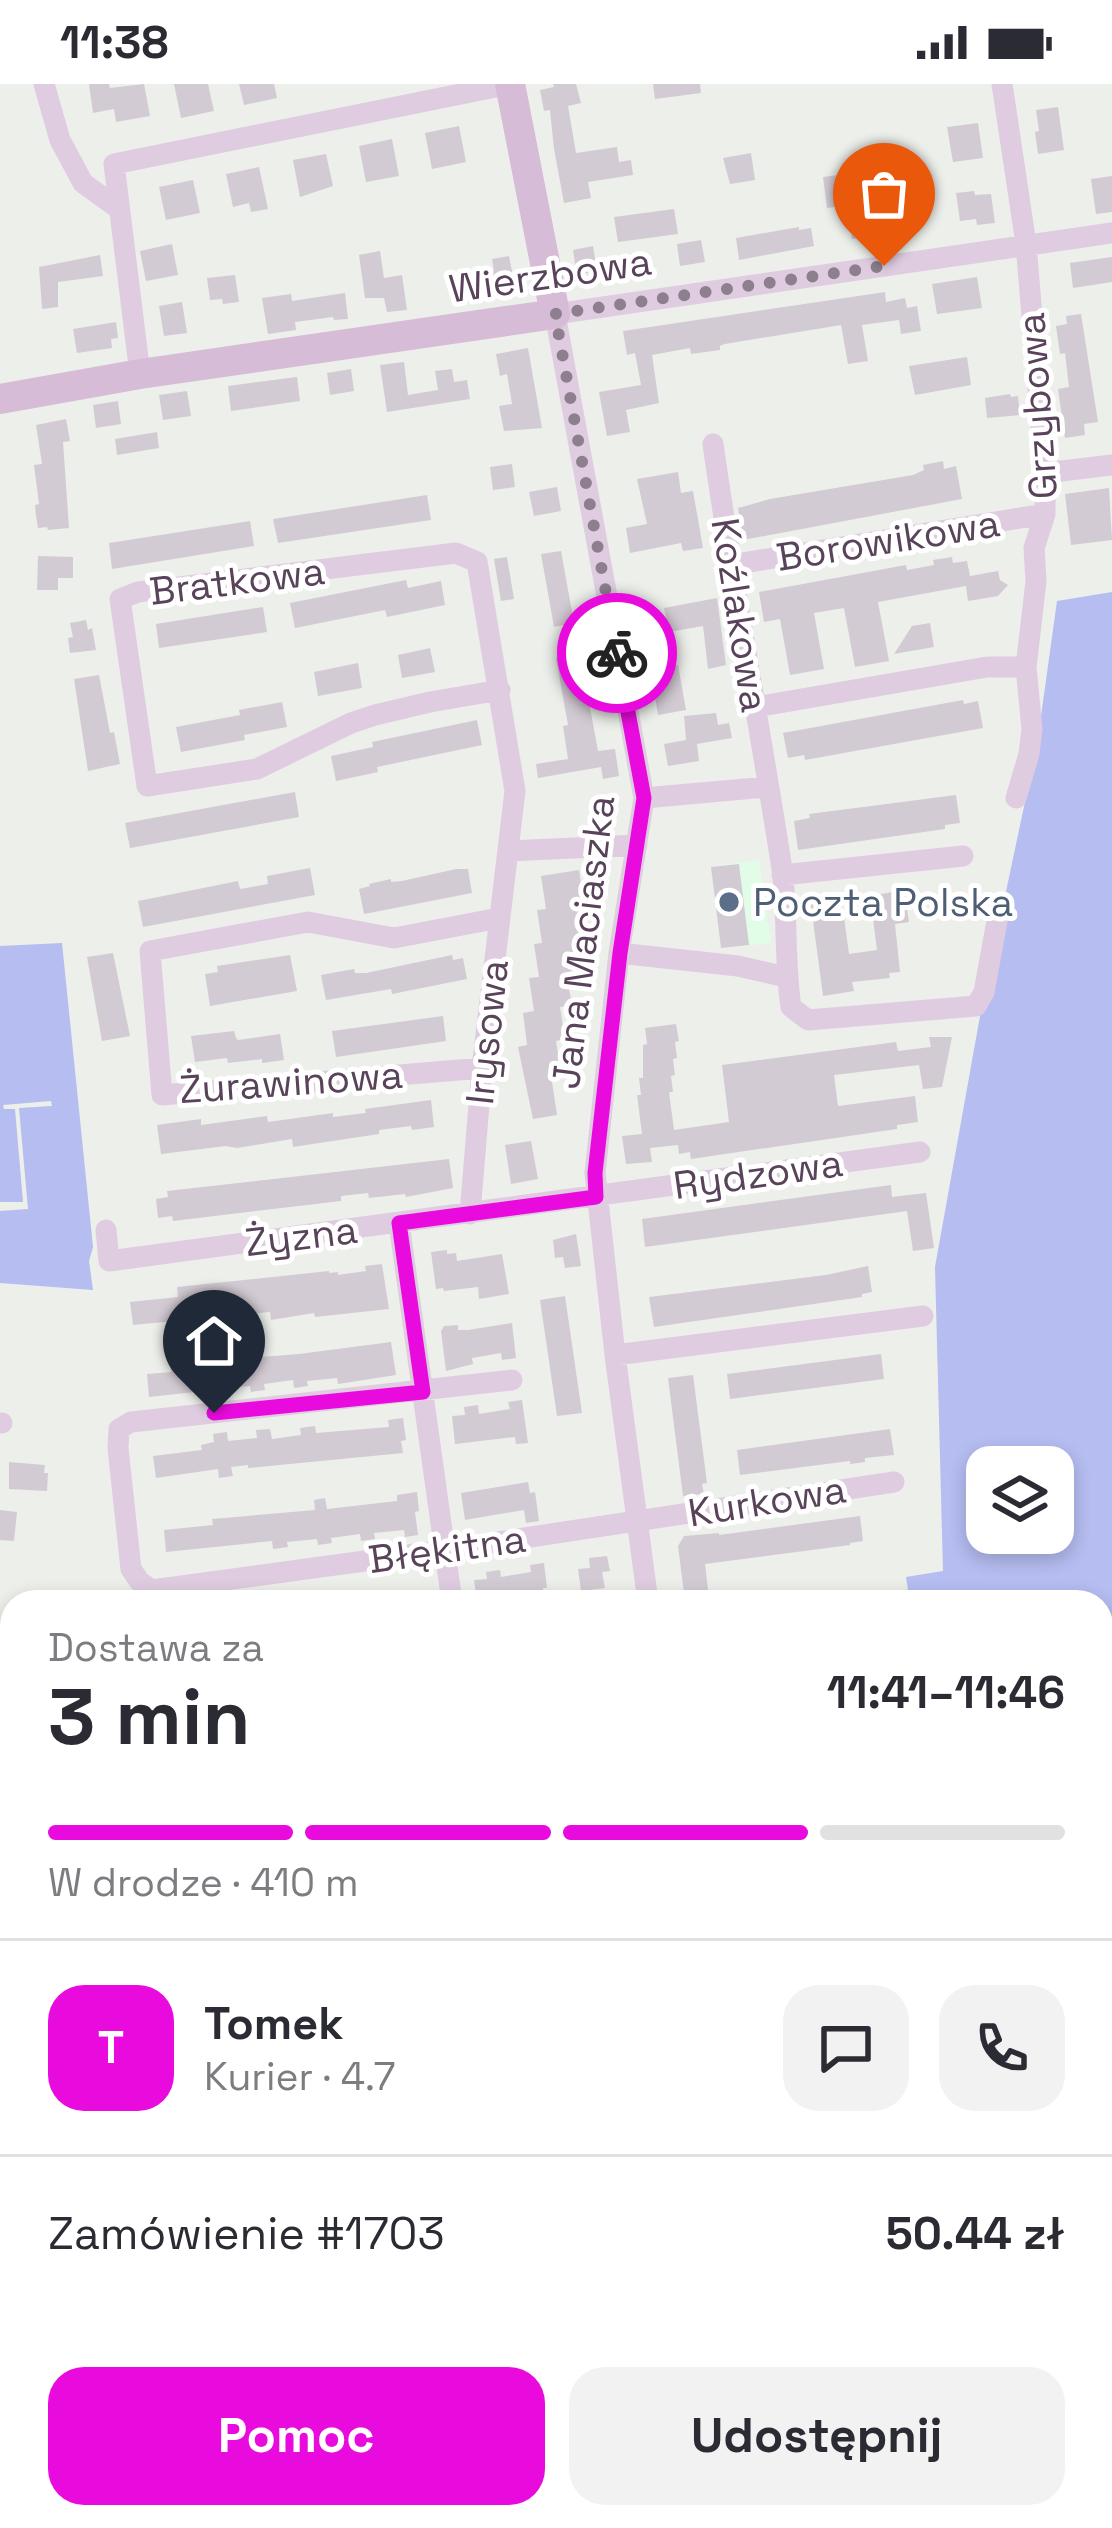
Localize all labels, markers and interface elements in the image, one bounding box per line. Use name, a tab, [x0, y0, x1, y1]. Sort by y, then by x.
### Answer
text: 11:38	[60, 14, 168, 71]
pin	[833, 143, 935, 266]
icon: bag	[851, 161, 917, 227]
street label: Wierzbowa	[446, 237, 654, 313]
street label: Grzybowa	[1006, 311, 1068, 501]
street label: Borowikowa	[773, 498, 1003, 582]
street label: Koźlakowa	[700, 515, 780, 715]
street label: Bratkowa	[147, 546, 327, 616]
courier	[557, 593, 677, 713]
icon: bike	[584, 620, 650, 686]
street label: Jana Maciaszka	[541, 792, 625, 1092]
place label: Poczta Polska	[753, 878, 1013, 927]
marker: Poczta Polska	[716, 889, 742, 915]
street label: Irysowa	[455, 957, 519, 1107]
street label: Żurawinowa	[178, 1050, 404, 1114]
street label: Rydzowa	[670, 1138, 846, 1210]
street label: Żyzna	[242, 1205, 360, 1267]
pin	[163, 1290, 265, 1413]
icon: home	[181, 1308, 247, 1374]
map controls	[966, 1446, 1074, 1554]
button: layers	[966, 1446, 1074, 1554]
street label: Kurkowa	[685, 1464, 849, 1538]
street label: Błękitna	[365, 1514, 529, 1584]
text: Dostawa za	[48, 1623, 264, 1672]
text: 11:41–11:46	[827, 1664, 1065, 1721]
text: 3 min	[48, 1667, 251, 1767]
text: W drodze · 410 m	[48, 1858, 358, 1907]
button: chat	[783, 1985, 909, 2111]
button: phone	[939, 1985, 1065, 2111]
text: Tomek	[204, 1995, 344, 2052]
text: T	[98, 2019, 124, 2076]
text: Kurier · 4.7	[204, 2052, 396, 2101]
text: Zamówienie #1703	[48, 2205, 445, 2262]
text: 50.44 zł	[886, 2205, 1065, 2262]
button: Pomoc	[48, 2367, 545, 2505]
button: Udostępnij	[569, 2367, 1065, 2505]

